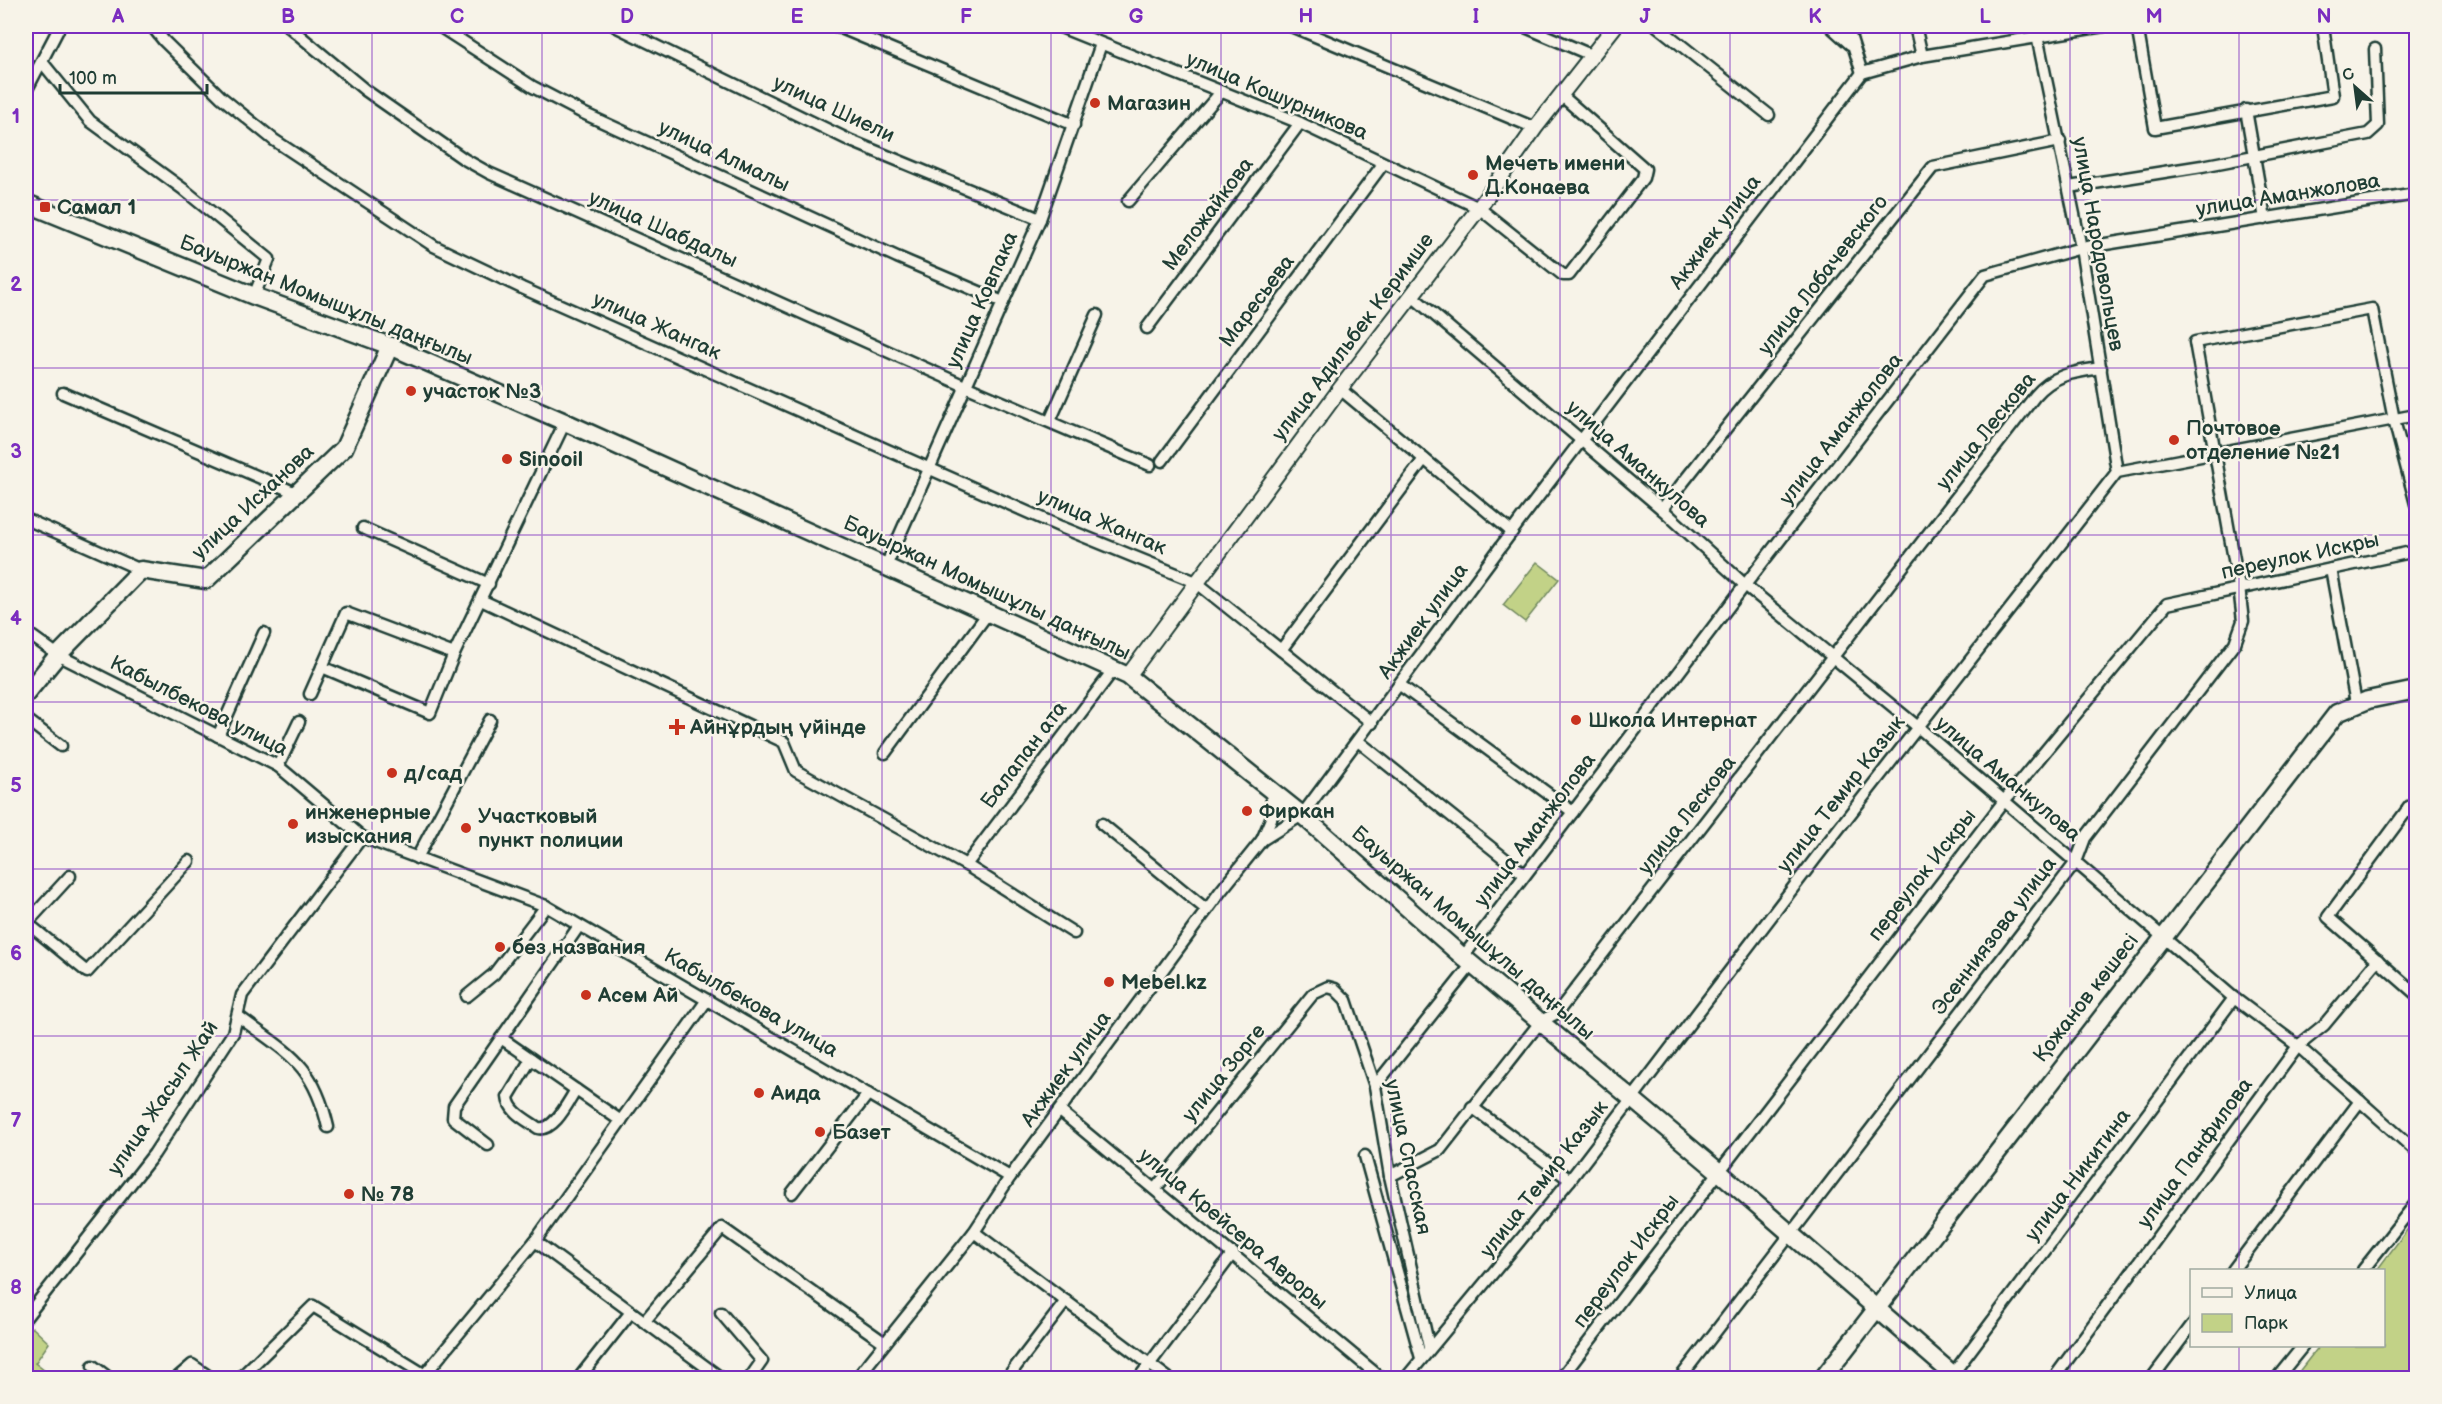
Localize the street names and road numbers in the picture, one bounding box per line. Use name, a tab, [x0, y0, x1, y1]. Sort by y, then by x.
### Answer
street label: улица Кошурникова	[1182, 46, 1372, 146]
street label: улица Шиели	[769, 70, 899, 148]
street label: улица Алмалы	[654, 115, 794, 197]
street label: улица Народовольцев	[2067, 135, 2129, 353]
street label: Меложайкова	[1157, 152, 1259, 276]
street label: улица Аманжолова	[2194, 168, 2382, 222]
street label: Акжиек улица	[1663, 169, 1767, 295]
street label: улица Шабдалы	[585, 185, 741, 273]
street label: улица Лобачевского	[1753, 190, 1893, 360]
street label: улица Ковпака	[941, 227, 1024, 372]
street label: улица Адильбек Керимше	[1267, 228, 1440, 446]
street label: Бауыржан Момышұлы даңғылы	[176, 230, 476, 370]
street label: Маресьева	[1214, 249, 1300, 352]
street label: улица Жангак	[589, 287, 725, 365]
street label: улица Аманжолова	[1774, 348, 1908, 510]
street label: улица Лескова	[1931, 367, 2041, 495]
street label: улица Аманкулова	[1561, 395, 1715, 533]
street label: улица Исханова	[187, 439, 320, 565]
street label: улица Жангак	[1034, 484, 1170, 560]
street label: Бауыржан Момышұлы даңғылы	[840, 510, 1134, 666]
street label: переулок Искры	[2219, 527, 2381, 585]
street label: Акжиек улица	[1372, 558, 1474, 685]
street label: Кабылбекова улица	[106, 650, 293, 762]
street label: Балапан ата	[976, 696, 1073, 813]
street label: улица Темир Казык	[1772, 710, 1910, 878]
street label: улица Аманкулова	[1930, 711, 2086, 847]
street label: улица Аманжолова	[1469, 748, 1601, 912]
street label: улица Лескова	[1633, 750, 1742, 880]
street label: переулок Искры	[1863, 804, 1981, 946]
street label: Бауыржан Момышұлы даңғылы	[1346, 821, 1600, 1045]
street label: Эсенниязова улица	[1926, 851, 2062, 1020]
street label: Қожанов көшесі	[2028, 929, 2144, 1067]
street label: Кабылбекова улица	[660, 943, 843, 1063]
street label: Акжиек улица	[1015, 1006, 1117, 1133]
street label: улица Жасыл Жай	[102, 1016, 224, 1180]
street label: улица Зорге	[1177, 1019, 1271, 1127]
street label: улица Панфилова	[2132, 1073, 2258, 1233]
street label: улица Спасская	[1379, 1077, 1437, 1237]
street label: улица Темир Казык	[1475, 1095, 1613, 1263]
street label: улица Никитина	[2020, 1103, 2136, 1246]
street label: улица Крейсера Авроры	[1134, 1143, 1332, 1315]
street label: переулок Искры	[1568, 1189, 1684, 1333]

